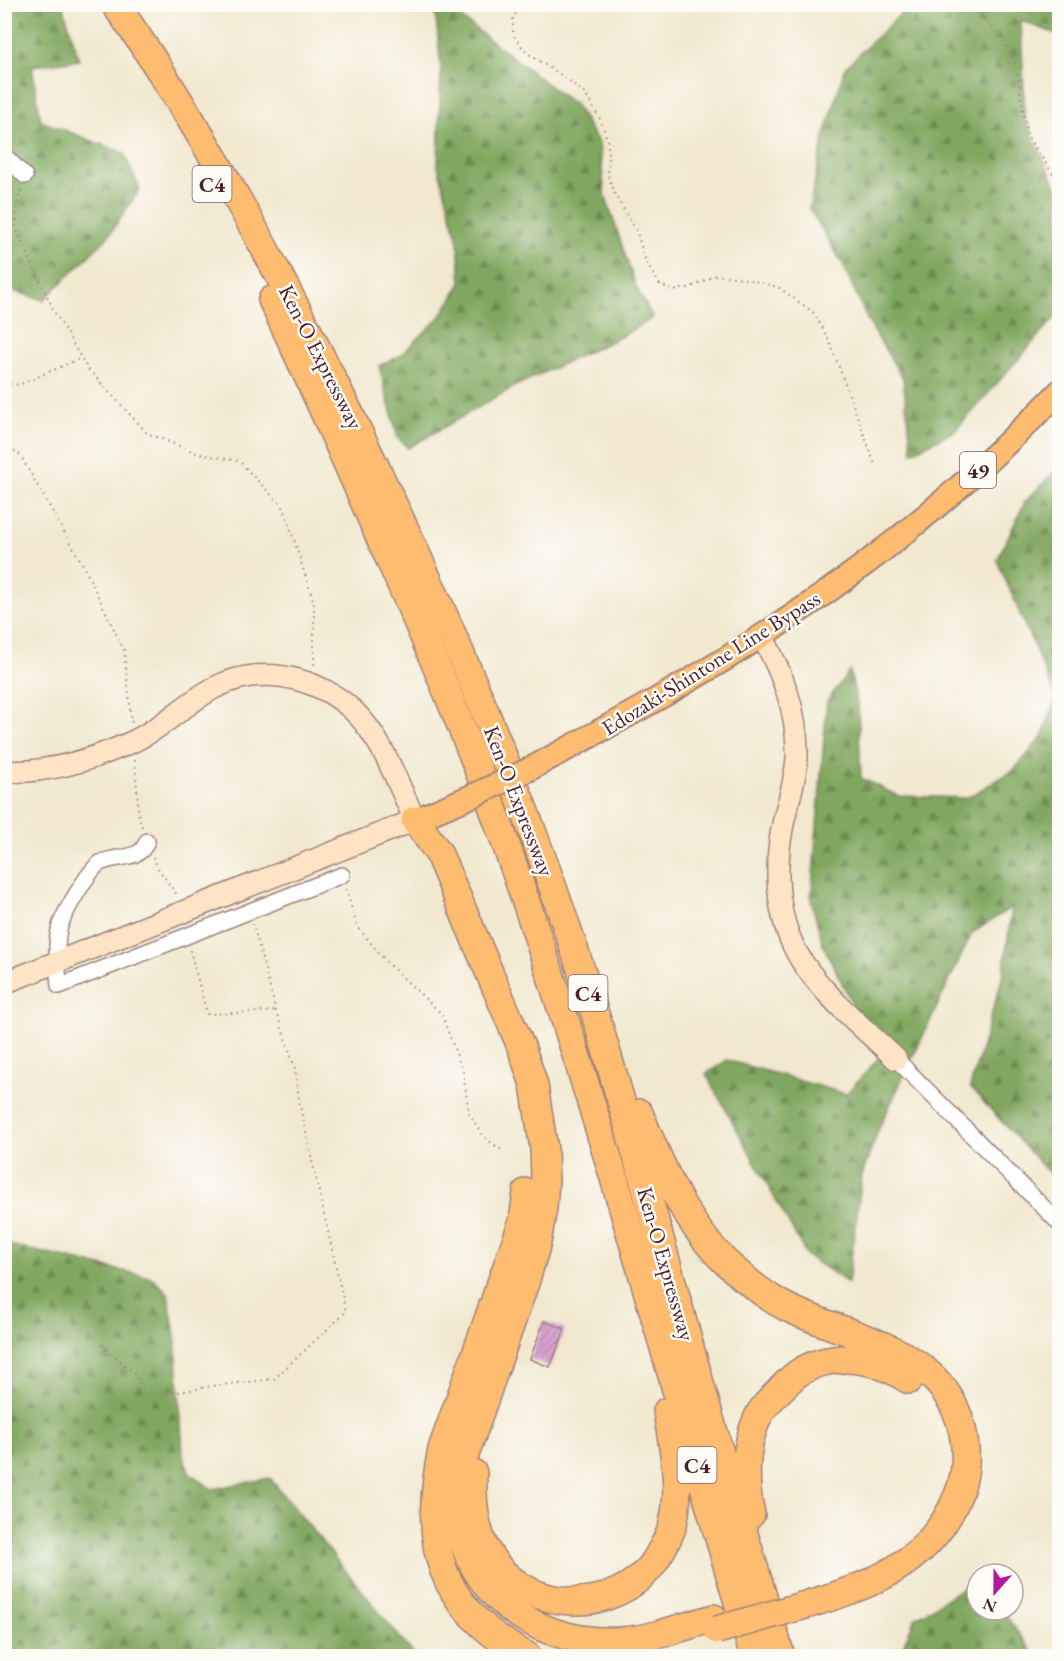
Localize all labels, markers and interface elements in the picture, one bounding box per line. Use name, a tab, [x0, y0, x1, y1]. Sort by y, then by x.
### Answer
road number: C4	[192, 166, 232, 202]
street label: Ken-O Expressway	[272, 280, 370, 435]
road number: 49	[960, 452, 996, 488]
street label: Edozaki-Shintone Line Bypass	[596, 584, 826, 742]
street label: Ken-O Expressway	[477, 722, 561, 881]
road number: C4	[568, 975, 608, 1011]
street label: Ken-O Expressway	[630, 1184, 702, 1345]
road number: C4	[678, 1447, 716, 1483]
north arrow	[965, 1562, 1025, 1622]
text: N	[980, 1593, 1000, 1618]

